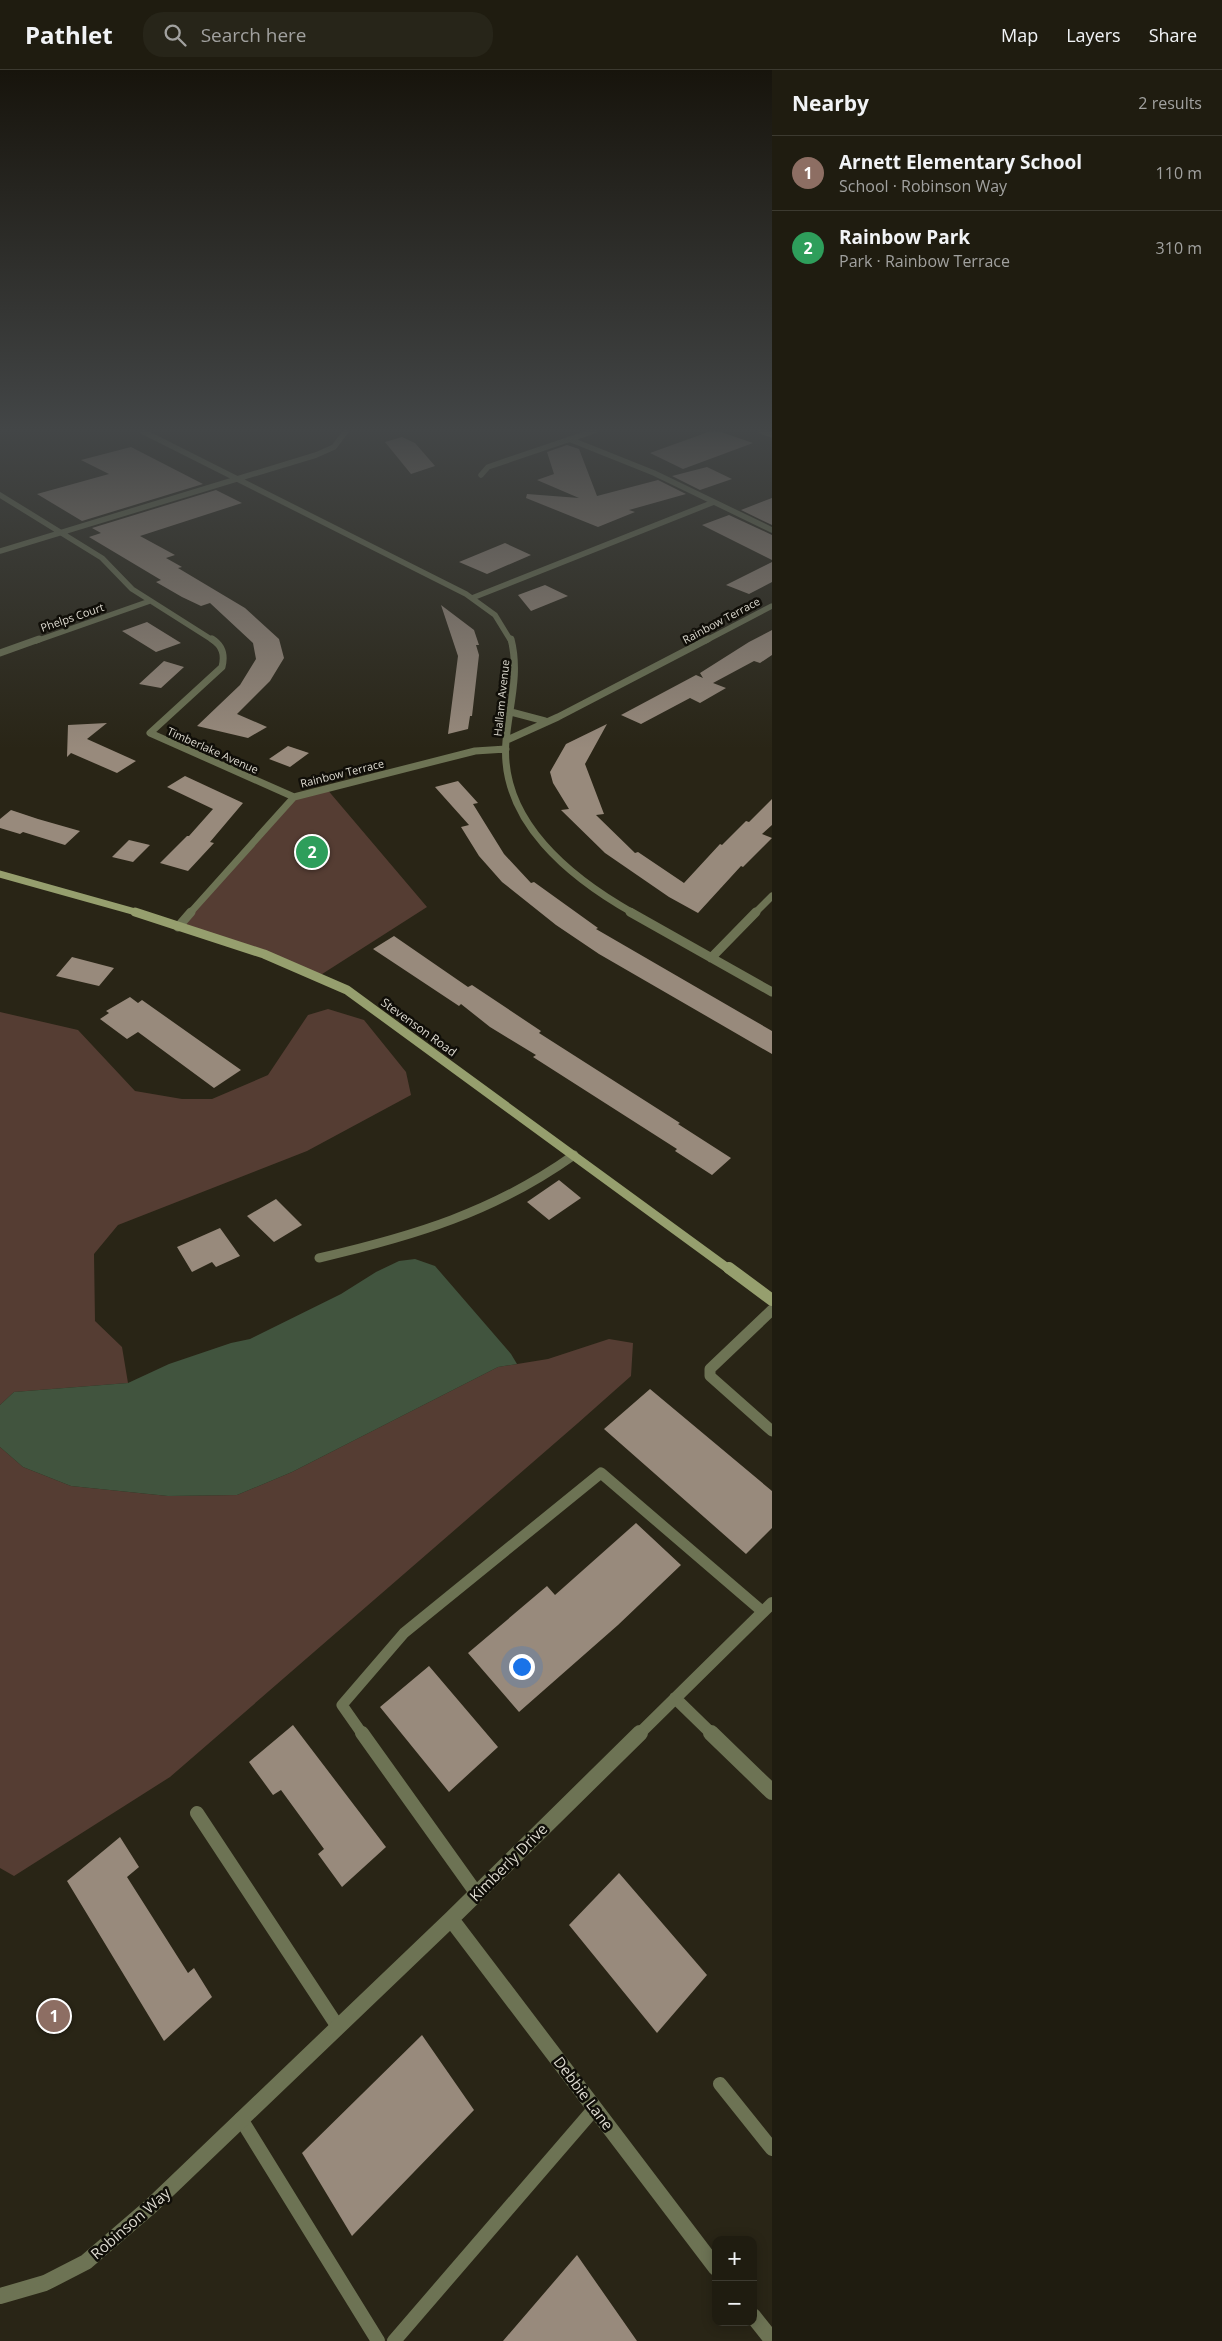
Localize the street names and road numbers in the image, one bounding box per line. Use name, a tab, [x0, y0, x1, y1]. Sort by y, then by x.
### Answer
street label: Rainbow Terrace	[680, 593, 762, 647]
street label: Phelps Court	[38, 599, 106, 635]
street label: Hallam Avenue	[490, 659, 512, 737]
street label: Timberlake Avenue	[165, 723, 261, 777]
street label: Rainbow Terrace	[298, 755, 386, 791]
street label: Stevenson Road	[378, 994, 460, 1060]
street label: Kimberly Drive	[465, 1819, 551, 1905]
street label: Debbie Lane	[550, 2052, 618, 2134]
street label: Robinson Way	[86, 2183, 174, 2263]

